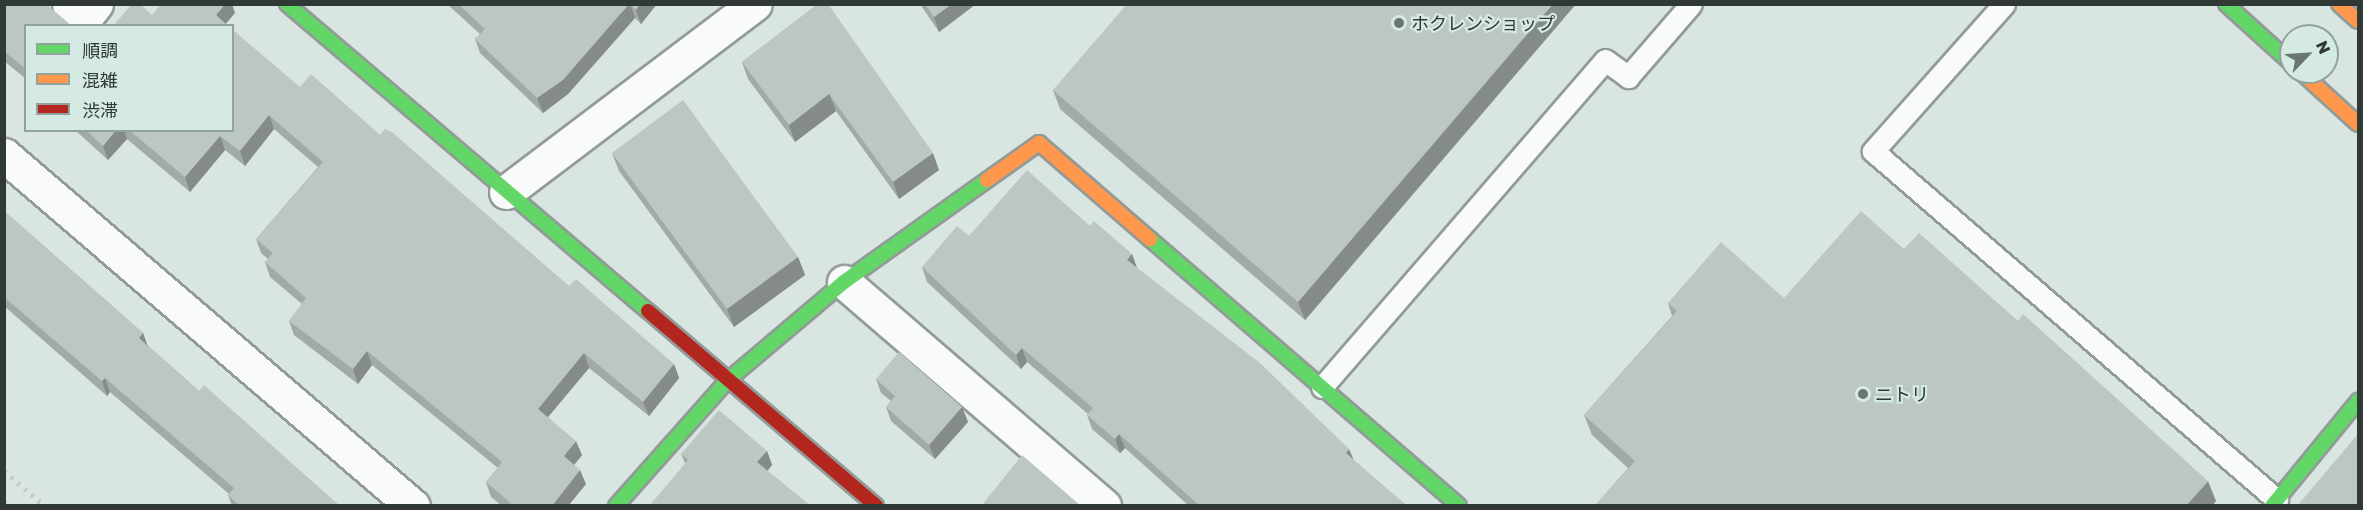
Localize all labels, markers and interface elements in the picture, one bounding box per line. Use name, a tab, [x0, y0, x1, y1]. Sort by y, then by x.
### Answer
place label: ホクレンショップ	[1411, 12, 1555, 34]
marker: ホクレンショップ	[1392, 16, 1406, 30]
legend	[24, 24, 234, 132]
north arrow	[2279, 24, 2339, 84]
text: N	[2312, 37, 2335, 57]
text: 順調	[82, 39, 118, 61]
text: 混雑	[82, 69, 118, 91]
text: 渋滞	[82, 99, 118, 121]
place label: ニトリ	[1875, 383, 1929, 405]
marker: ニトリ	[1856, 387, 1870, 401]

